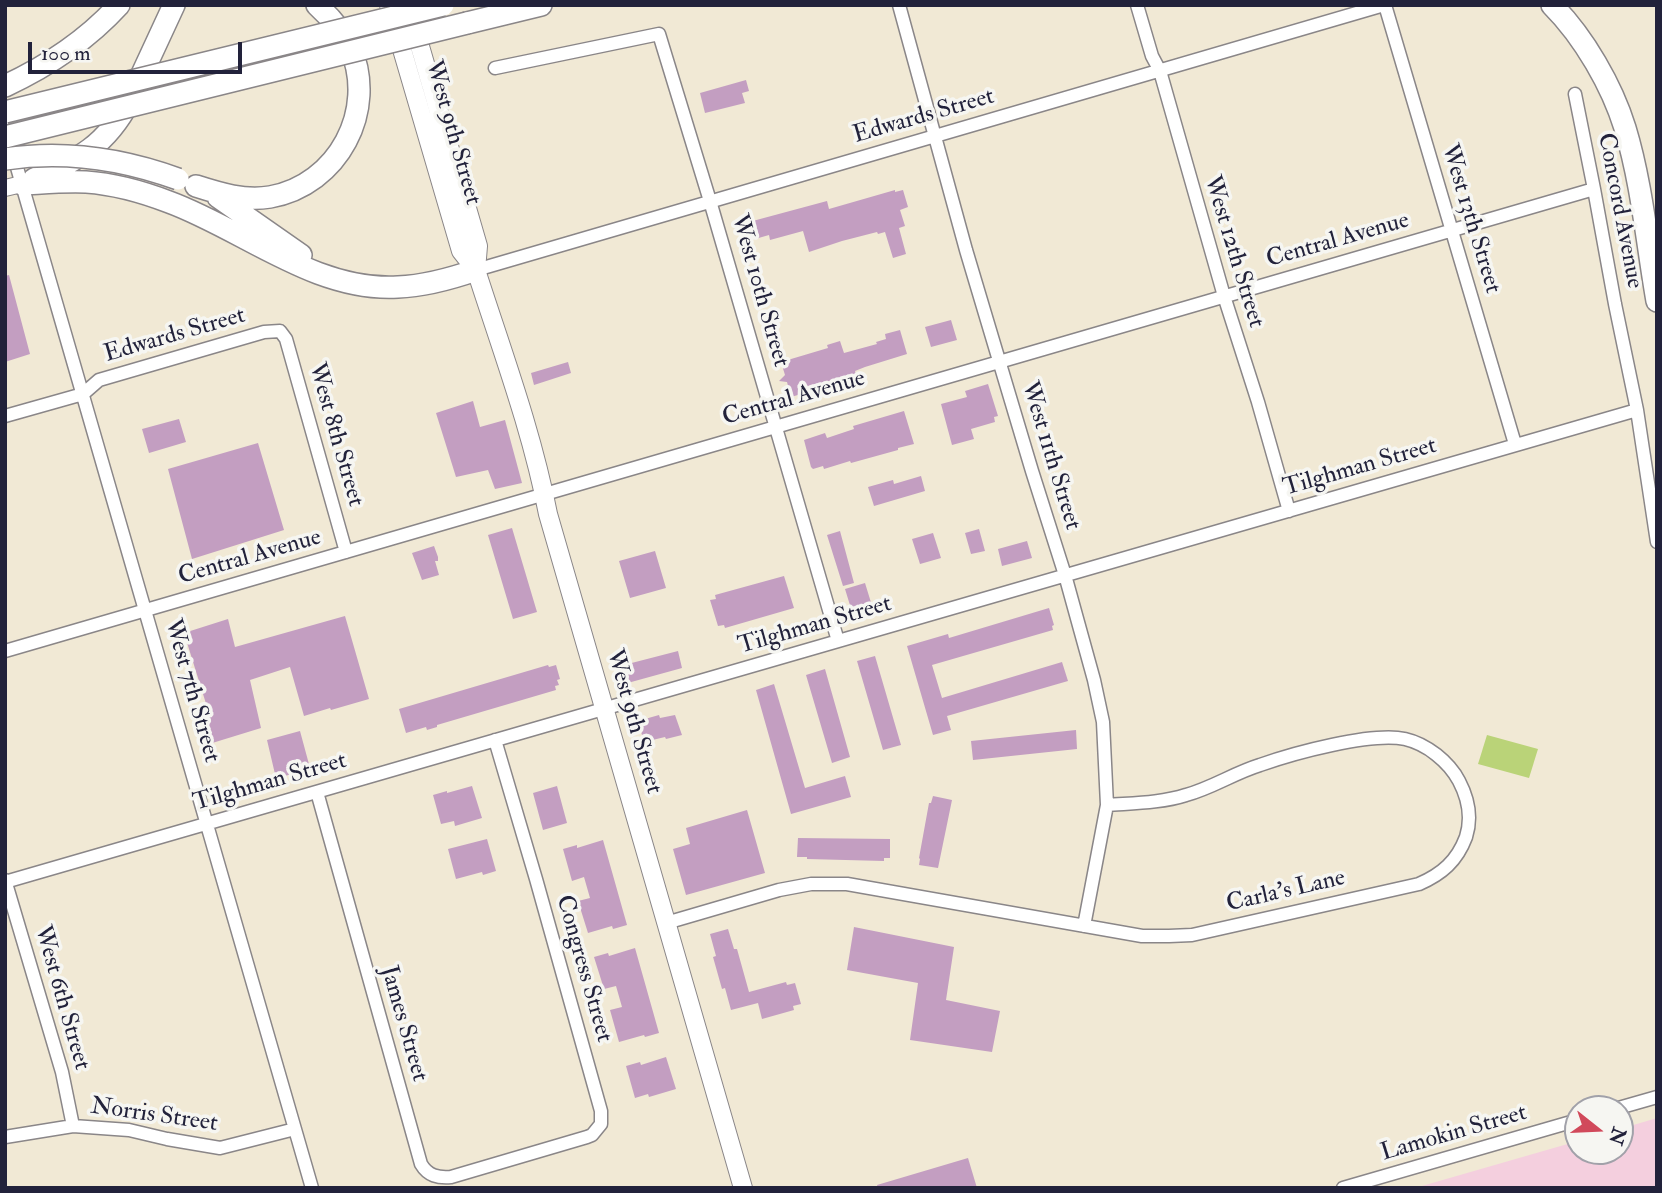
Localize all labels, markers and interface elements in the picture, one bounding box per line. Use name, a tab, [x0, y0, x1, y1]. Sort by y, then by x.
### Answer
scale bar	[32, 28, 245, 72]
text: 100 m	[41, 40, 91, 67]
street label: West 9th Street	[418, 57, 486, 209]
street label: Edwards Street	[850, 83, 998, 151]
street label: Concord Avenue	[1590, 131, 1648, 291]
street label: West 13th Street	[1434, 141, 1506, 297]
street label: West 12th Street	[1196, 173, 1270, 331]
street label: Central Avenue	[1263, 207, 1413, 275]
street label: West 10th Street	[723, 211, 795, 371]
street label: Edwards Street	[101, 302, 249, 370]
street label: West 8th Street	[301, 360, 369, 510]
street label: Central Avenue	[719, 365, 869, 433]
street label: West 11th Street	[1014, 378, 1086, 534]
street label: Tilghman Street	[1280, 432, 1440, 504]
street label: Central Avenue	[175, 524, 325, 592]
street label: Tilghman Street	[735, 590, 895, 662]
street label: West 7th Street	[157, 616, 225, 766]
street label: West 9th Street	[599, 646, 667, 798]
street label: Tilghman Street	[190, 747, 350, 819]
street label: Carla's Lane	[1224, 864, 1348, 920]
street label: Congress Street	[548, 892, 618, 1046]
street label: West 6th Street	[27, 923, 95, 1073]
street label: James Street	[373, 963, 433, 1085]
street label: Norris Street	[89, 1093, 219, 1139]
north arrow	[1564, 1095, 1634, 1165]
street label: Lamokin Street	[1378, 1099, 1530, 1169]
text: N	[1603, 1124, 1631, 1148]

